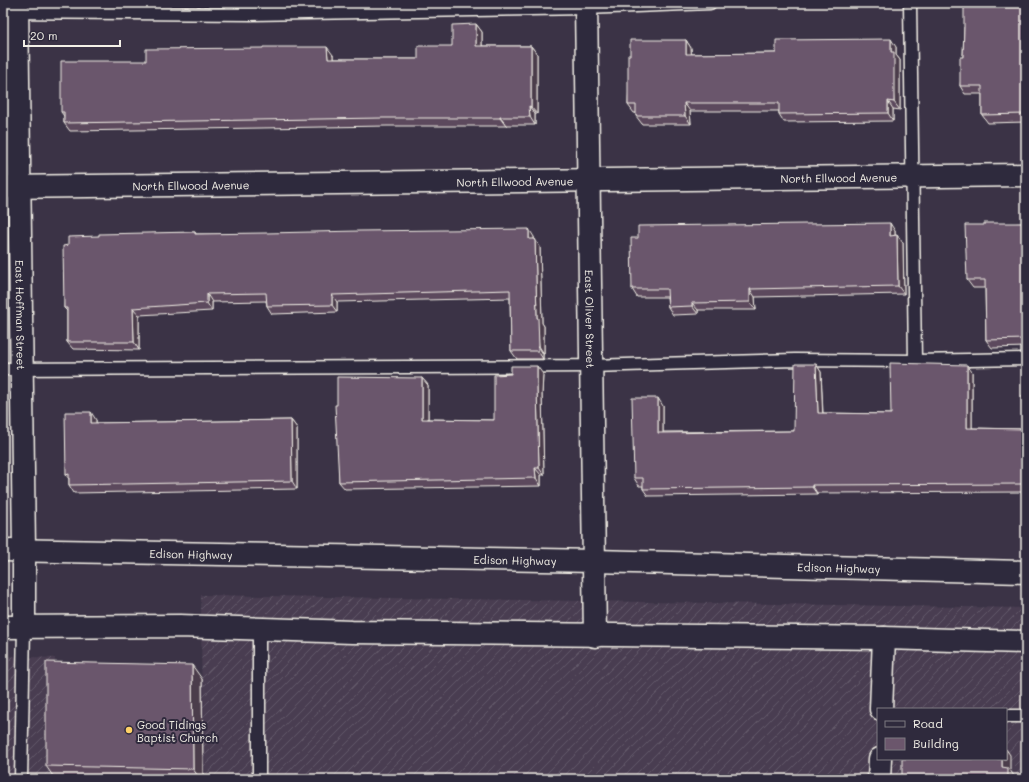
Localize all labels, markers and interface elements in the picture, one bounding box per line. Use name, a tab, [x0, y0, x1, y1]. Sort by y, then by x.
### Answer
scale bar	[24, 22, 120, 48]
text: 20 m	[30, 27, 58, 43]
street label: North Ellwood Avenue	[780, 169, 898, 185]
street label: North Ellwood Avenue	[456, 173, 574, 189]
street label: North Ellwood Avenue	[132, 177, 250, 193]
street label: East Hoffman Street	[13, 260, 29, 370]
street label: East Oliver Street	[582, 270, 599, 368]
street label: Edison Highway	[149, 545, 233, 562]
street label: Edison Highway	[473, 551, 557, 568]
street label: Edison Highway	[797, 559, 881, 576]
legend	[877, 708, 1007, 760]
text: Road	[913, 715, 943, 731]
place label: Good Tidings Baptist Church	[137, 717, 218, 745]
marker: Good Tidings Baptist Church	[124, 725, 134, 735]
text: Building	[913, 735, 959, 751]

